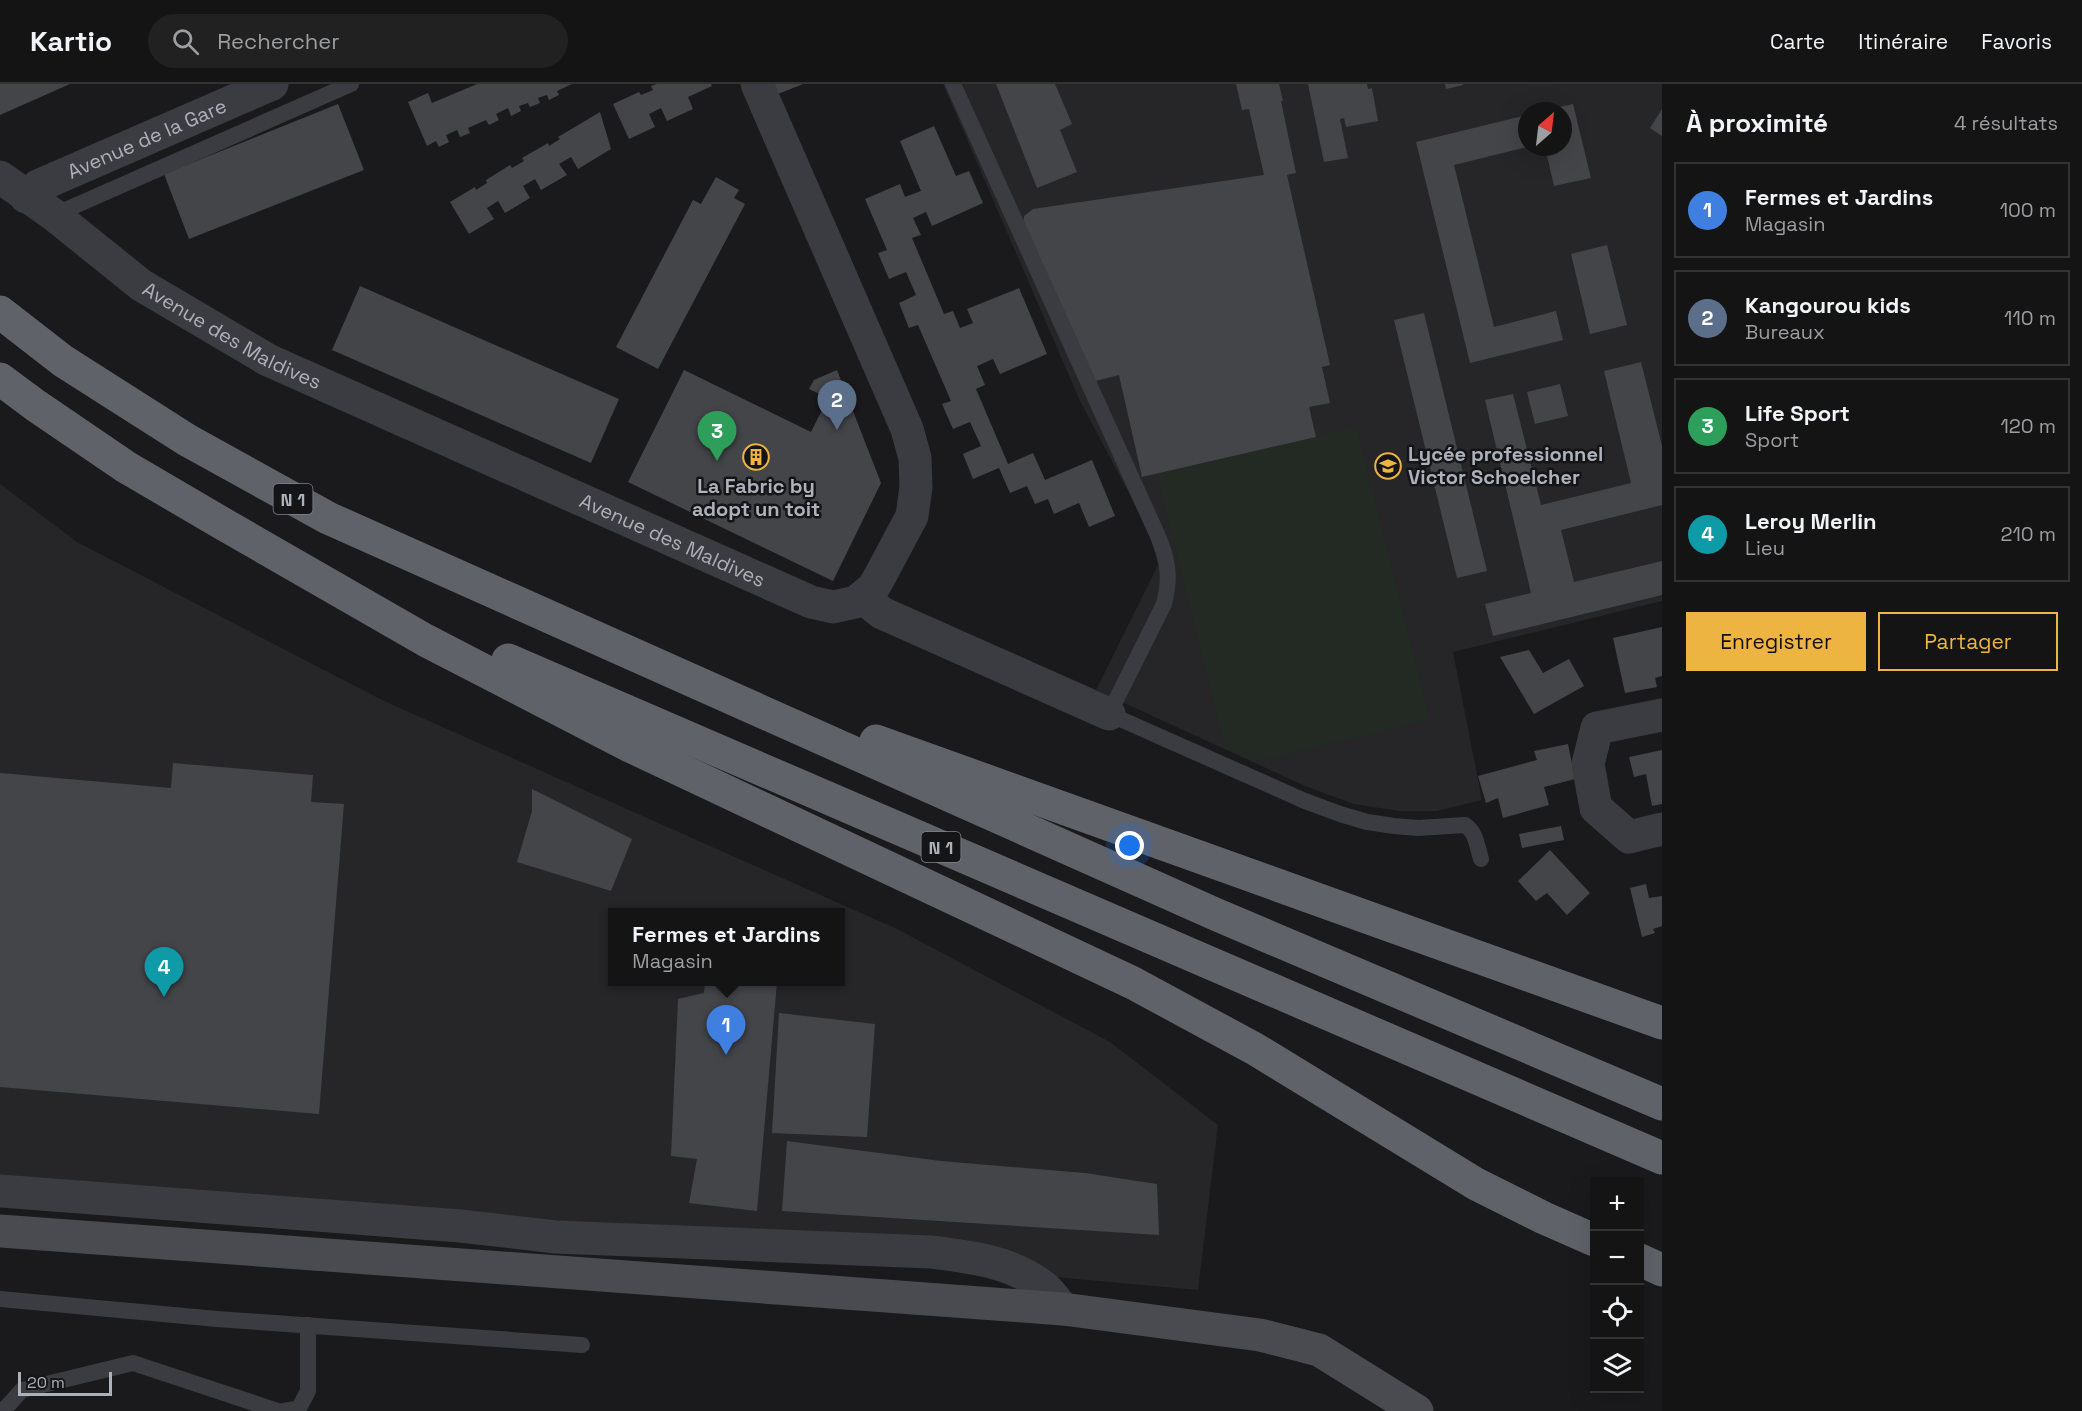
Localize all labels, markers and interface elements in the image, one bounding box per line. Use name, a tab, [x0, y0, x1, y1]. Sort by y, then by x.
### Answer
search box	[148, 14, 568, 68]
text: Kartio	[30, 23, 112, 59]
icon: search	[169, 25, 202, 58]
text: Rechercher	[217, 27, 340, 55]
text: Carte	[1770, 28, 1825, 55]
text: Itinéraire	[1858, 28, 1948, 55]
text: Favoris	[1981, 28, 2052, 55]
street label: Avenue de la Gare	[63, 92, 230, 185]
north arrow	[1518, 102, 1572, 156]
text: À proximité	[1686, 106, 1828, 140]
text: 4 résultats	[1954, 110, 2058, 136]
text: Fermes et Jardins	[1745, 183, 1933, 211]
text: 1	[1703, 197, 1712, 223]
text: 100 m	[2000, 197, 2056, 223]
text: Magasin	[1745, 211, 1826, 237]
street label: Avenue des Maldives	[138, 276, 325, 395]
text: Kangourou kids	[1745, 291, 1911, 319]
text: 2	[1702, 305, 1713, 331]
text: 110 m	[2004, 305, 2056, 331]
text: Bureaux	[1745, 319, 1825, 345]
pin: 2	[818, 380, 856, 430]
text: Life Sport	[1745, 399, 1850, 427]
pin: 3	[698, 412, 736, 461]
text: 3	[1701, 413, 1714, 439]
text: 120 m	[2000, 413, 2056, 439]
text: Sport	[1745, 427, 1799, 453]
place label: Lycée professionnel Victor Schoelcher	[1408, 441, 1603, 490]
building icon: La Fabric by adopt un toit	[741, 442, 771, 472]
school or university icon: Lycée professionnel Victor Schoelcher	[1373, 451, 1403, 481]
place label: La Fabric by adopt un toit	[692, 473, 820, 522]
road number: N 1	[274, 484, 312, 514]
street label: Avenue des Maldives	[576, 488, 769, 593]
text: Leroy Merlin	[1745, 507, 1877, 535]
text: 4	[1701, 521, 1714, 547]
text: 210 m	[2000, 521, 2056, 547]
text: Lieu	[1745, 535, 1785, 561]
button: Enregistrer	[1686, 612, 1866, 671]
button: Partager	[1878, 612, 2058, 671]
your location	[1115, 831, 1144, 860]
road number: N 1	[922, 832, 960, 862]
popup	[608, 908, 845, 986]
text: Fermes et Jardins	[632, 920, 821, 948]
pin: 4	[144, 948, 184, 997]
text: Magasin	[632, 948, 713, 974]
pin: 1	[706, 1006, 746, 1055]
map controls	[1590, 1177, 1644, 1393]
button: +	[1590, 1177, 1644, 1231]
button: −	[1590, 1231, 1644, 1285]
button: locate	[1590, 1285, 1644, 1339]
button: layers	[1590, 1339, 1644, 1393]
scale bar	[18, 1369, 112, 1396]
text: 20 m	[27, 1372, 65, 1393]

